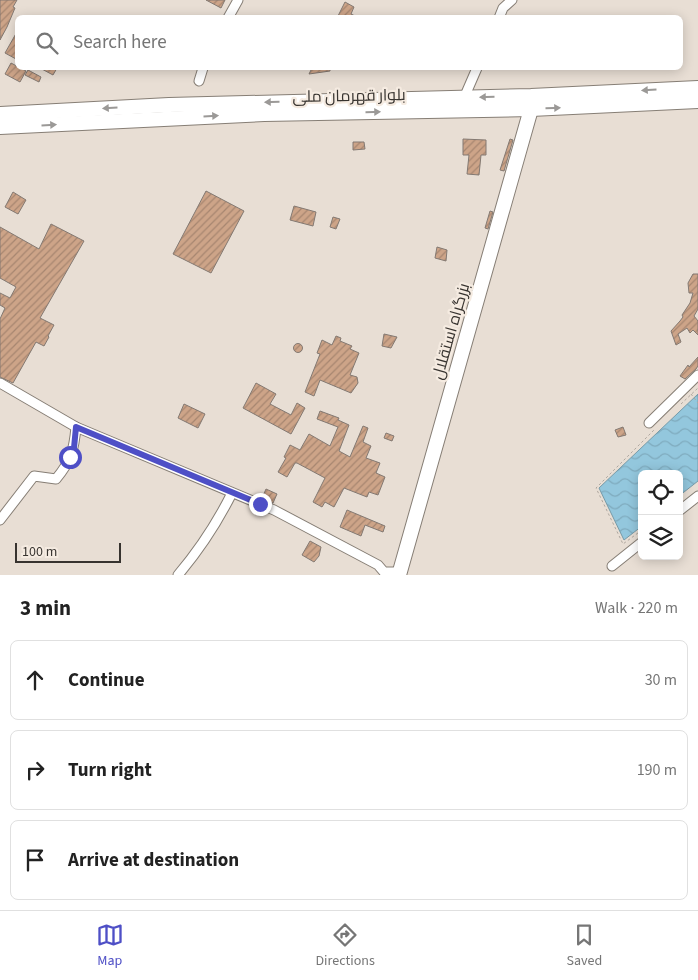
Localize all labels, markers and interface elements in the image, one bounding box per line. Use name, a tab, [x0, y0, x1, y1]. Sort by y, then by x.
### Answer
search box	[15, 15, 683, 70]
icon: search	[33, 29, 61, 57]
text: Search here	[73, 29, 167, 56]
street label: بلوار قهرمان ملی	[292, 84, 406, 108]
one-way arrow	[641, 87, 657, 95]
one-way arrow	[479, 93, 495, 101]
one-way arrow	[264, 98, 280, 106]
one-way arrow	[546, 103, 562, 111]
one-way arrow	[101, 104, 117, 112]
one-way arrow	[366, 108, 382, 116]
one-way arrow	[203, 112, 219, 120]
one-way arrow	[41, 120, 57, 128]
street label: بزرگراه استقلال	[427, 280, 475, 382]
route start	[59, 446, 82, 469]
map controls	[638, 470, 683, 560]
button: locate	[638, 470, 683, 515]
route end	[249, 493, 272, 516]
button: layers	[638, 515, 683, 560]
scale bar	[15, 540, 121, 563]
text: 100 m	[22, 542, 57, 562]
text: 3 min	[20, 593, 71, 623]
text: Walk · 220 m	[595, 597, 678, 619]
icon: ahead	[21, 666, 49, 694]
text: Continue	[68, 667, 145, 694]
text: 30 m	[645, 669, 677, 691]
icon: right	[21, 756, 49, 784]
text: Turn right	[68, 757, 152, 784]
text: 190 m	[637, 759, 677, 781]
icon: arrive	[21, 846, 49, 874]
text: Arrive at destination	[68, 847, 239, 874]
tab: Map	[96, 921, 124, 971]
tab: Directions	[316, 921, 375, 971]
tab: Saved	[566, 921, 602, 971]

